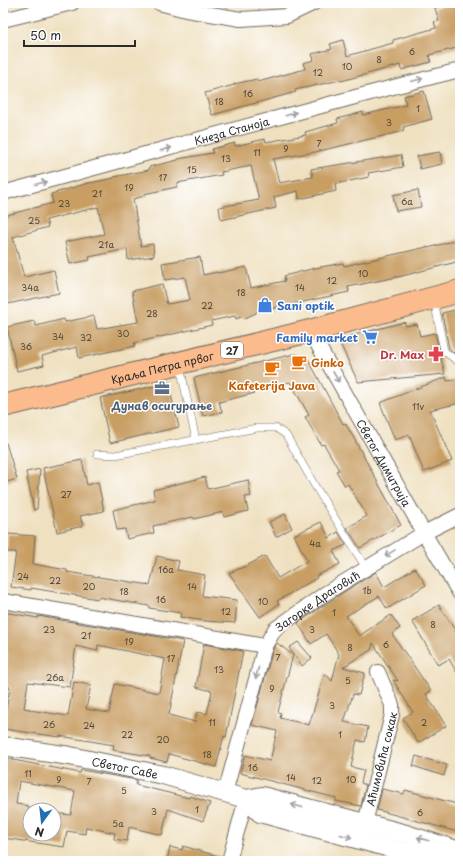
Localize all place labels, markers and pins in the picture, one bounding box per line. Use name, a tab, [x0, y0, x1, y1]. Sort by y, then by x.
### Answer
shop icon: Sani optik	[256, 296, 274, 314]
place label: Sani optik	[277, 297, 335, 314]
supermarket icon: Family market	[361, 328, 379, 346]
place label: Family market	[276, 329, 358, 346]
pharmacy icon: Dr. Max	[427, 345, 445, 363]
place label: Dr. Max	[380, 346, 424, 363]
cafe icon: Ginko	[290, 353, 308, 371]
place label: Ginko	[311, 354, 344, 371]
cafe icon: Kafeterija Java	[263, 359, 281, 377]
place label: Kafeterija Java	[229, 377, 316, 394]
office icon: Дунав осигурање	[153, 379, 171, 397]
place label: Дунав осигурање	[111, 397, 212, 414]

